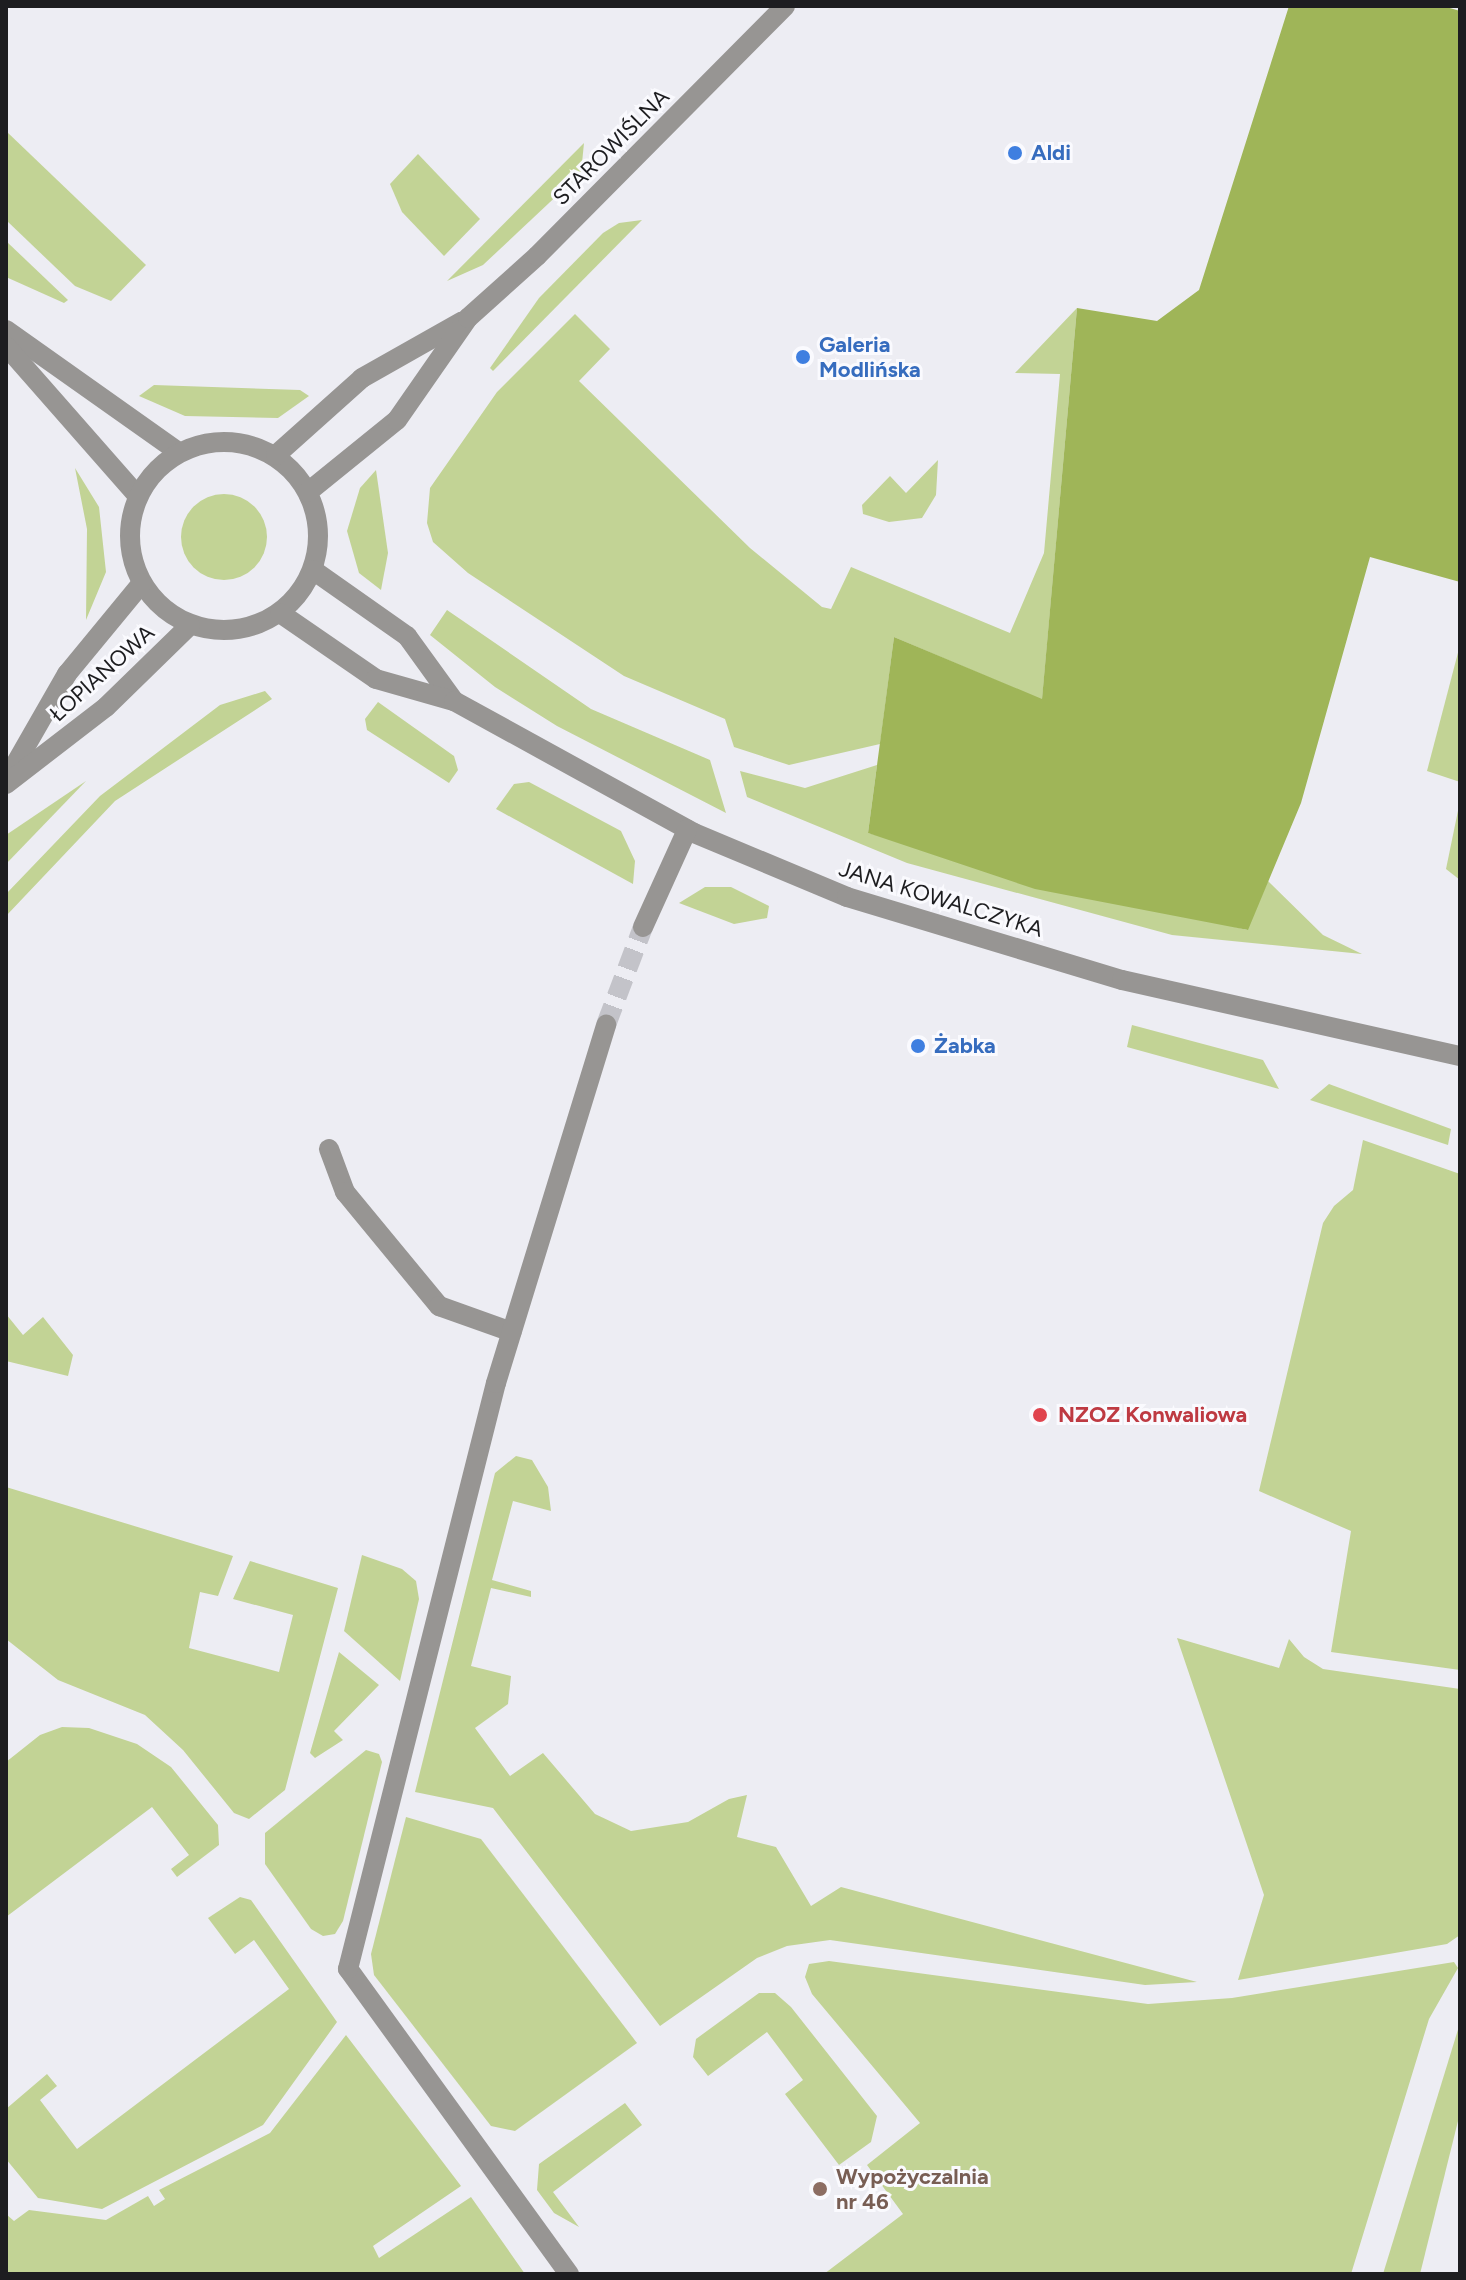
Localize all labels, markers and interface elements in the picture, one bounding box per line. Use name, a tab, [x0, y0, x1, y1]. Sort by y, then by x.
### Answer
street label: STAROWIŚLNA	[547, 83, 675, 211]
place label: Aldi	[1031, 140, 1071, 166]
marker: Aldi	[1006, 144, 1024, 162]
place label: Galeria Modlińska	[819, 331, 921, 382]
marker: Galeria Modlińska	[794, 348, 812, 366]
street label: ŁOPIANOWA	[44, 619, 160, 727]
street label: JANA KOWALCZYKA	[836, 855, 1046, 943]
place label: Żabka	[934, 1033, 996, 1059]
marker: Żabka	[909, 1037, 927, 1055]
place label: NZOZ Konwaliowa	[1058, 1402, 1247, 1428]
marker: NZOZ Konwaliowa	[1029, 1404, 1051, 1426]
place label: Wypożyczalnia nr 46	[836, 2163, 989, 2214]
marker: Wypożyczalnia nr 46	[811, 2180, 829, 2198]

